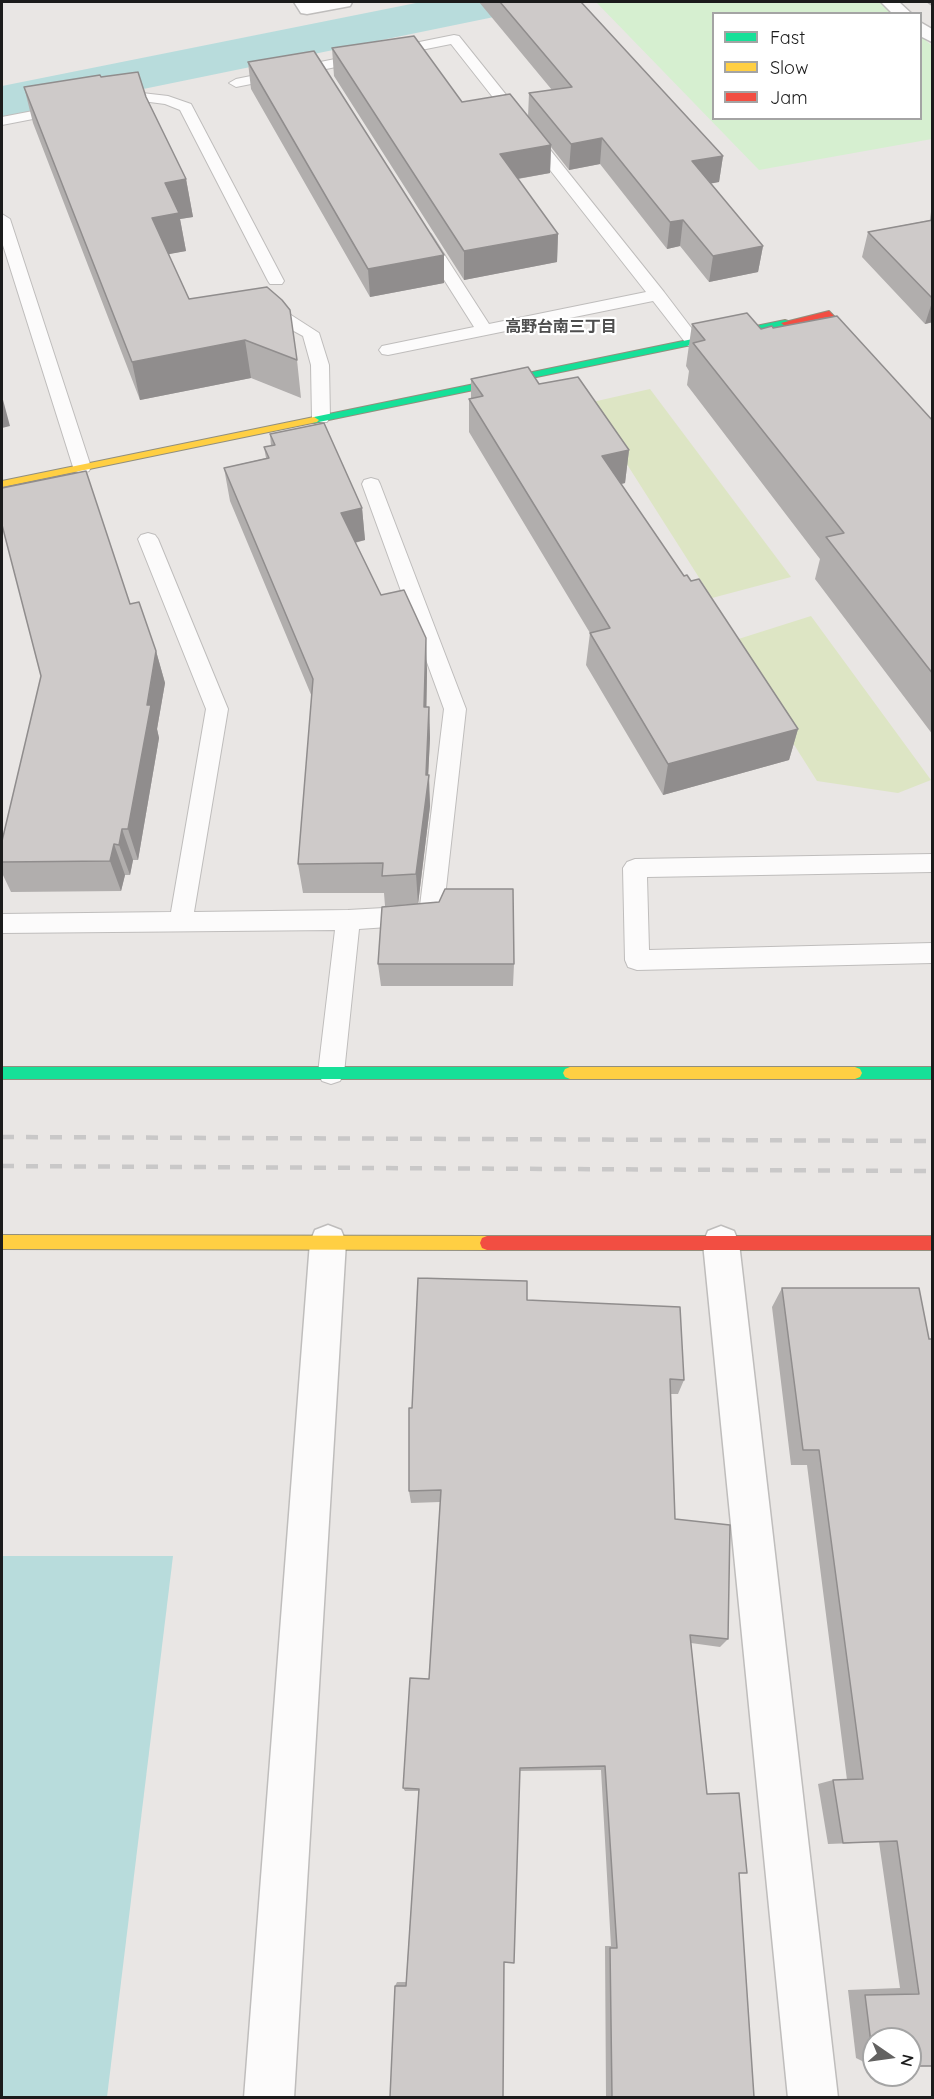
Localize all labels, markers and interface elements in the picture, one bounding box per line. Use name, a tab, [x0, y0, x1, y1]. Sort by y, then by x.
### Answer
legend	[712, 12, 922, 120]
text: Fast	[770, 26, 805, 49]
text: Slow	[770, 56, 808, 79]
text: Jam	[770, 86, 808, 109]
district label: 高野台南三丁目	[505, 317, 617, 337]
north arrow	[862, 2027, 922, 2087]
text: N	[897, 2053, 919, 2069]

